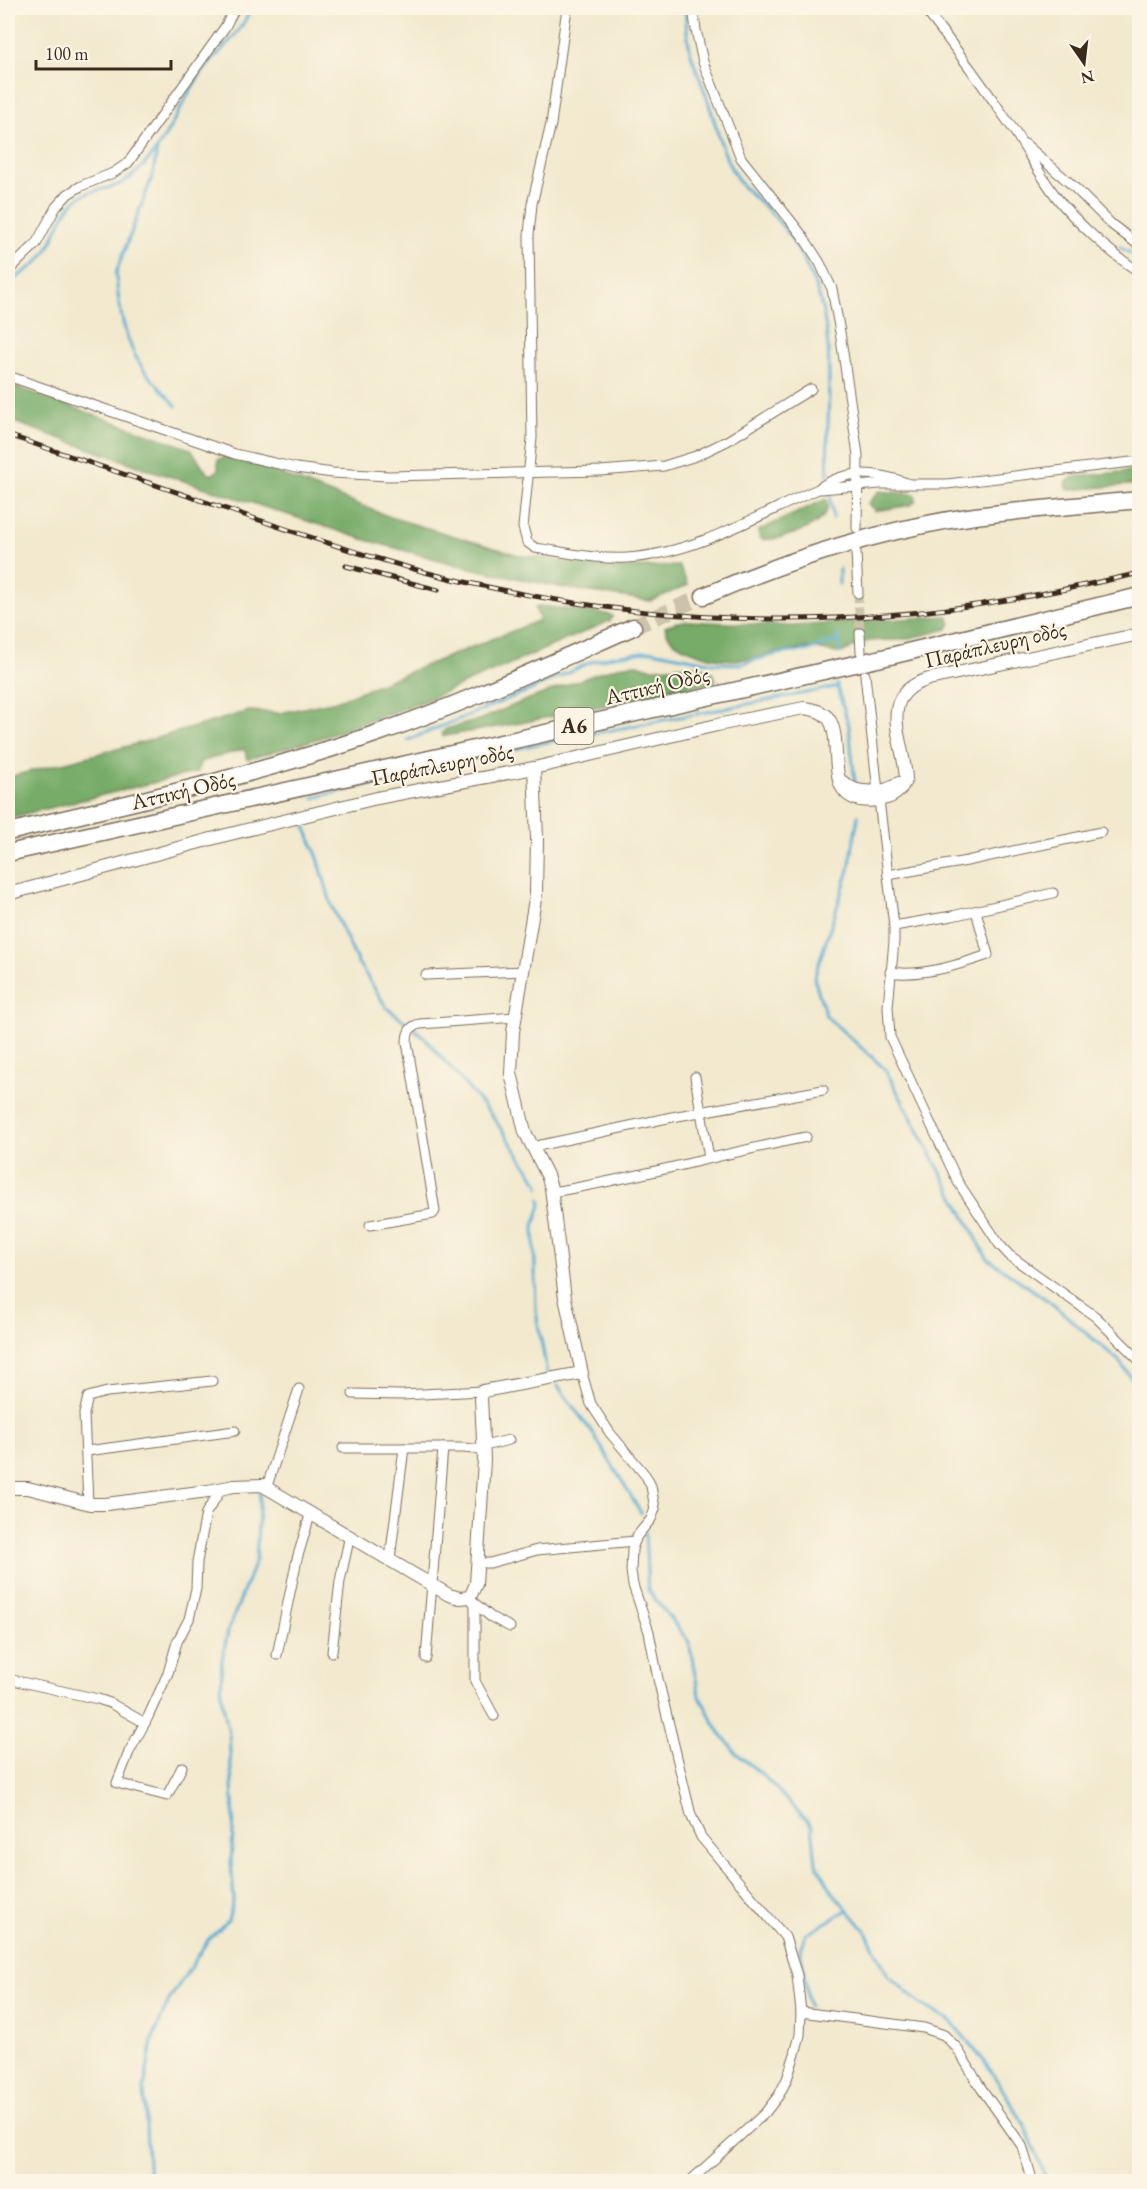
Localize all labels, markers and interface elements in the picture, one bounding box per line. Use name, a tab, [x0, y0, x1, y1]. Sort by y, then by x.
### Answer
scale bar	[36, 33, 171, 71]
north arrow	[1054, 33, 1114, 93]
text: 100 m	[45, 42, 89, 65]
text: N	[1079, 65, 1096, 89]
street label: Παράπλευρη οδός	[921, 614, 1069, 675]
street label: Αττική Οδός	[601, 659, 712, 712]
road number: Α6	[554, 708, 594, 744]
street label: Παράπλευρη οδός	[368, 736, 516, 793]
street label: Αττική Οδός	[127, 764, 238, 817]

